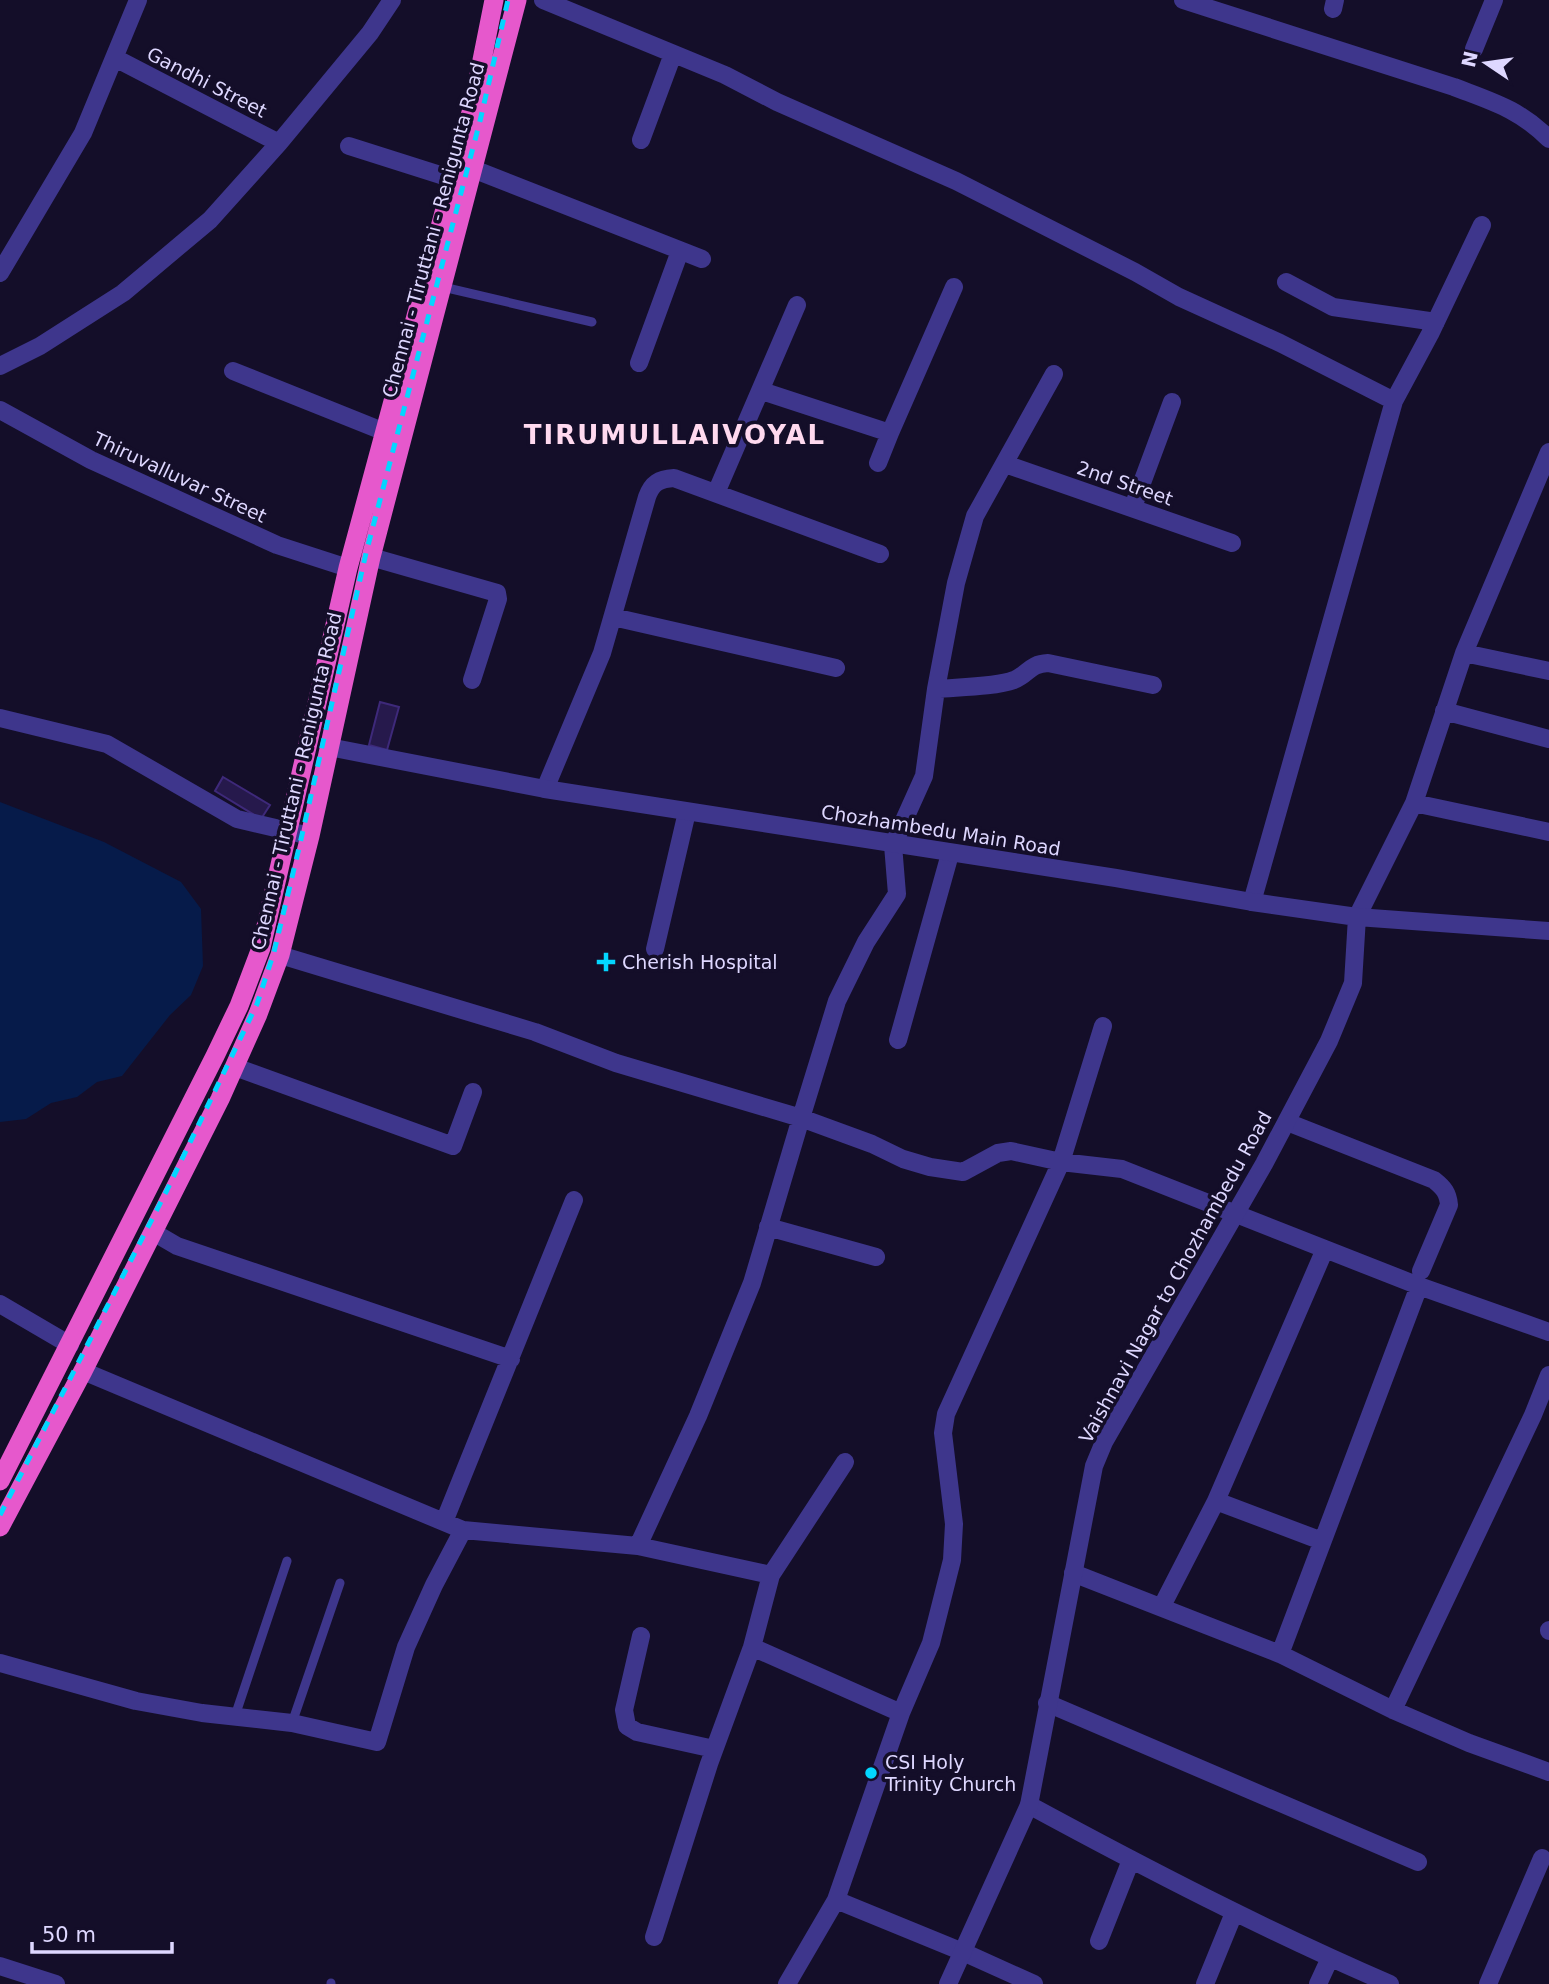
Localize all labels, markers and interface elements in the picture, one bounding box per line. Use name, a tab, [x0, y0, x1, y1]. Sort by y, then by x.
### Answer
north arrow	[1451, 28, 1521, 98]
street label: Gandhi Street	[143, 42, 271, 122]
text: N	[1457, 49, 1482, 69]
street label: Chennai - Tiruttani - Renigunta Road	[378, 60, 488, 400]
district label: TIRUMULLAIVOYAL	[524, 420, 826, 450]
street label: Thiruvalluvar Street	[89, 427, 270, 527]
street label: 2nd Street	[1074, 456, 1176, 510]
street label: Chennai - Tiruttani - Renigunta Road	[246, 610, 346, 952]
street label: Chozhambedu Main Road	[820, 800, 1062, 860]
place label: Cherish Hospital	[622, 951, 778, 973]
marker: Cherish Hospital	[596, 952, 616, 972]
street label: Vaishnavi Nagar to Chozhambedu Road	[1074, 1107, 1276, 1447]
place label: CSI Holy Trinity Church	[884, 1751, 1016, 1795]
marker: CSI Holy Trinity Church	[863, 1765, 879, 1781]
scale bar	[32, 1910, 172, 1954]
text: 50 m	[42, 1923, 96, 1947]

